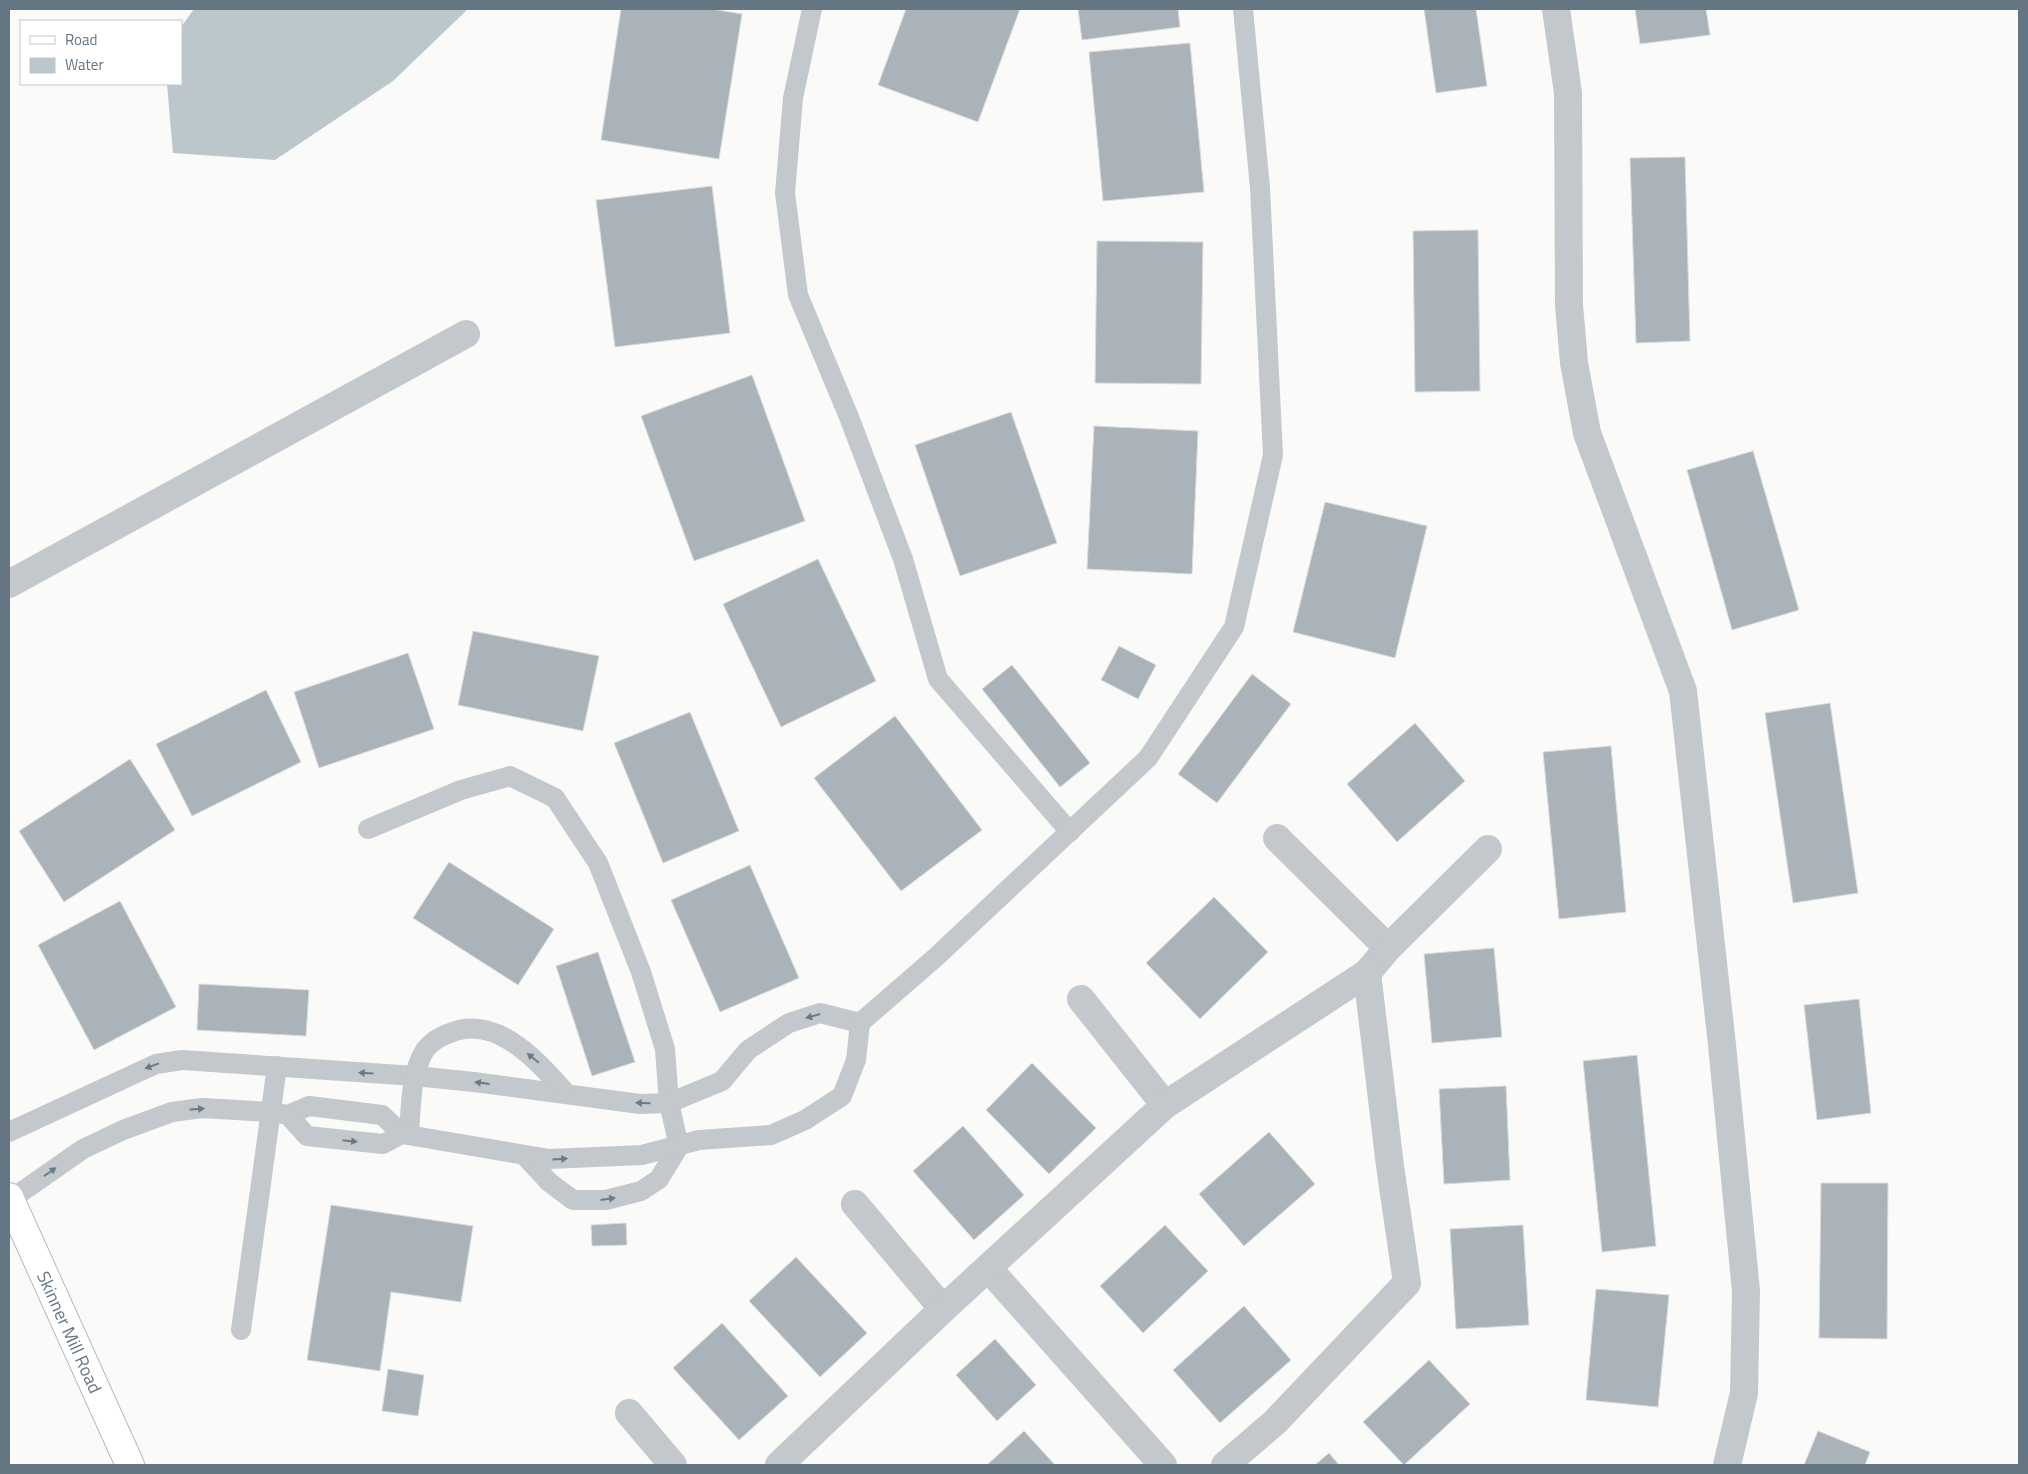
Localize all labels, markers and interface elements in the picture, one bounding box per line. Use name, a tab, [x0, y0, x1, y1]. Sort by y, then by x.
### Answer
legend	[20, 20, 182, 85]
text: Road	[65, 28, 97, 51]
text: Water	[65, 53, 104, 76]
one-way arrow	[805, 1012, 820, 1020]
one-way arrow	[527, 1053, 540, 1064]
one-way arrow	[144, 1062, 159, 1070]
one-way arrow	[358, 1068, 374, 1076]
one-way arrow	[474, 1079, 490, 1087]
one-way arrow	[635, 1099, 651, 1107]
one-way arrow	[190, 1104, 206, 1112]
one-way arrow	[342, 1137, 358, 1145]
one-way arrow	[552, 1154, 568, 1162]
one-way arrow	[43, 1167, 57, 1177]
one-way arrow	[600, 1195, 616, 1203]
street label: Skinner Mill Road	[31, 1266, 109, 1397]

